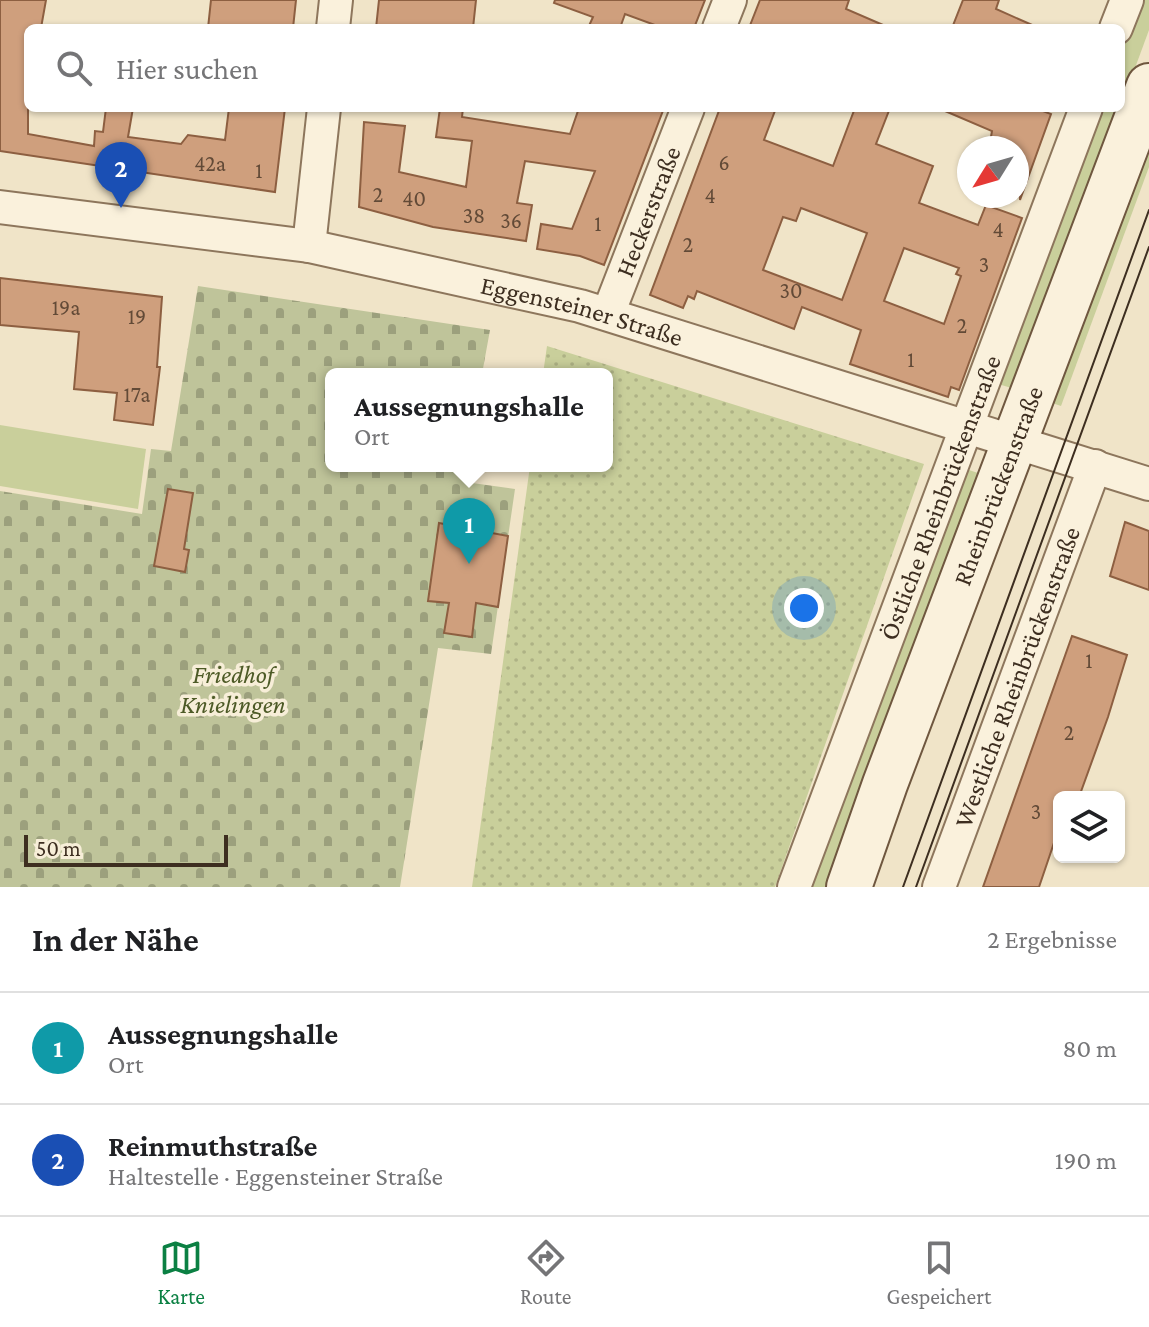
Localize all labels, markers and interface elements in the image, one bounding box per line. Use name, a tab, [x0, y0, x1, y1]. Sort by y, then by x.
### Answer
search box	[24, 24, 1125, 112]
icon: search	[52, 46, 96, 90]
text: Hier suchen	[116, 52, 258, 85]
north arrow	[957, 136, 1029, 208]
pin: 2	[95, 142, 147, 208]
street label: Heckerstraße	[610, 142, 687, 281]
house number: 6	[718, 150, 730, 175]
house number: 42a	[194, 151, 226, 176]
house number: 1	[255, 158, 263, 183]
house number: 2	[373, 182, 383, 207]
house number: 4	[704, 183, 716, 208]
house number: 40	[402, 186, 426, 211]
house number: 38	[463, 203, 485, 228]
house number: 36	[500, 208, 522, 233]
house number: 1	[594, 211, 602, 236]
house number: 4	[992, 217, 1004, 242]
house number: 2	[683, 232, 693, 257]
house number: 3	[979, 252, 989, 277]
street label: Eggensteiner Straße	[478, 270, 686, 352]
house number: 30	[780, 278, 802, 303]
house number: 19a	[52, 295, 80, 320]
house number: 19	[128, 304, 146, 329]
house number: 2	[957, 313, 967, 338]
house number: 1	[907, 347, 915, 372]
street label: Östliche Rheinbrückenstraße	[874, 351, 1007, 644]
popup	[325, 368, 613, 472]
house number: 17a	[124, 382, 150, 407]
street label: Rheinbrückenstraße	[947, 382, 1049, 590]
text: Aussegnungshalle	[354, 389, 584, 422]
text: Ort	[354, 422, 389, 451]
pin: 1	[443, 498, 495, 564]
street label: Westliche Rheinbrückenstraße	[948, 523, 1086, 832]
your location	[784, 588, 824, 628]
house number: 1	[1085, 648, 1093, 673]
park label: Friedhof Knielingen	[180, 660, 286, 719]
house number: 2	[1064, 720, 1074, 745]
map controls	[1053, 791, 1125, 863]
button: layers	[1053, 791, 1125, 863]
house number: 3	[1031, 799, 1041, 824]
scale bar	[24, 831, 228, 867]
text: 50 m	[36, 836, 81, 861]
text: In der Nähe	[32, 921, 199, 958]
text: 2 Ergebnisse	[987, 925, 1117, 954]
text: Aussegnungshalle	[108, 1017, 338, 1050]
text: 1	[53, 1034, 63, 1063]
text: 80 m	[1063, 1034, 1117, 1063]
text: Ort	[108, 1050, 143, 1079]
text: Reinmuthstraße	[108, 1129, 318, 1162]
text: 2	[51, 1146, 65, 1175]
text: 190 m	[1055, 1146, 1117, 1175]
text: Haltestelle · Eggensteiner Straße	[108, 1162, 443, 1191]
tab: Karte	[158, 1236, 205, 1309]
tab: Route	[520, 1236, 571, 1309]
tab: Gespeichert	[887, 1236, 991, 1309]

